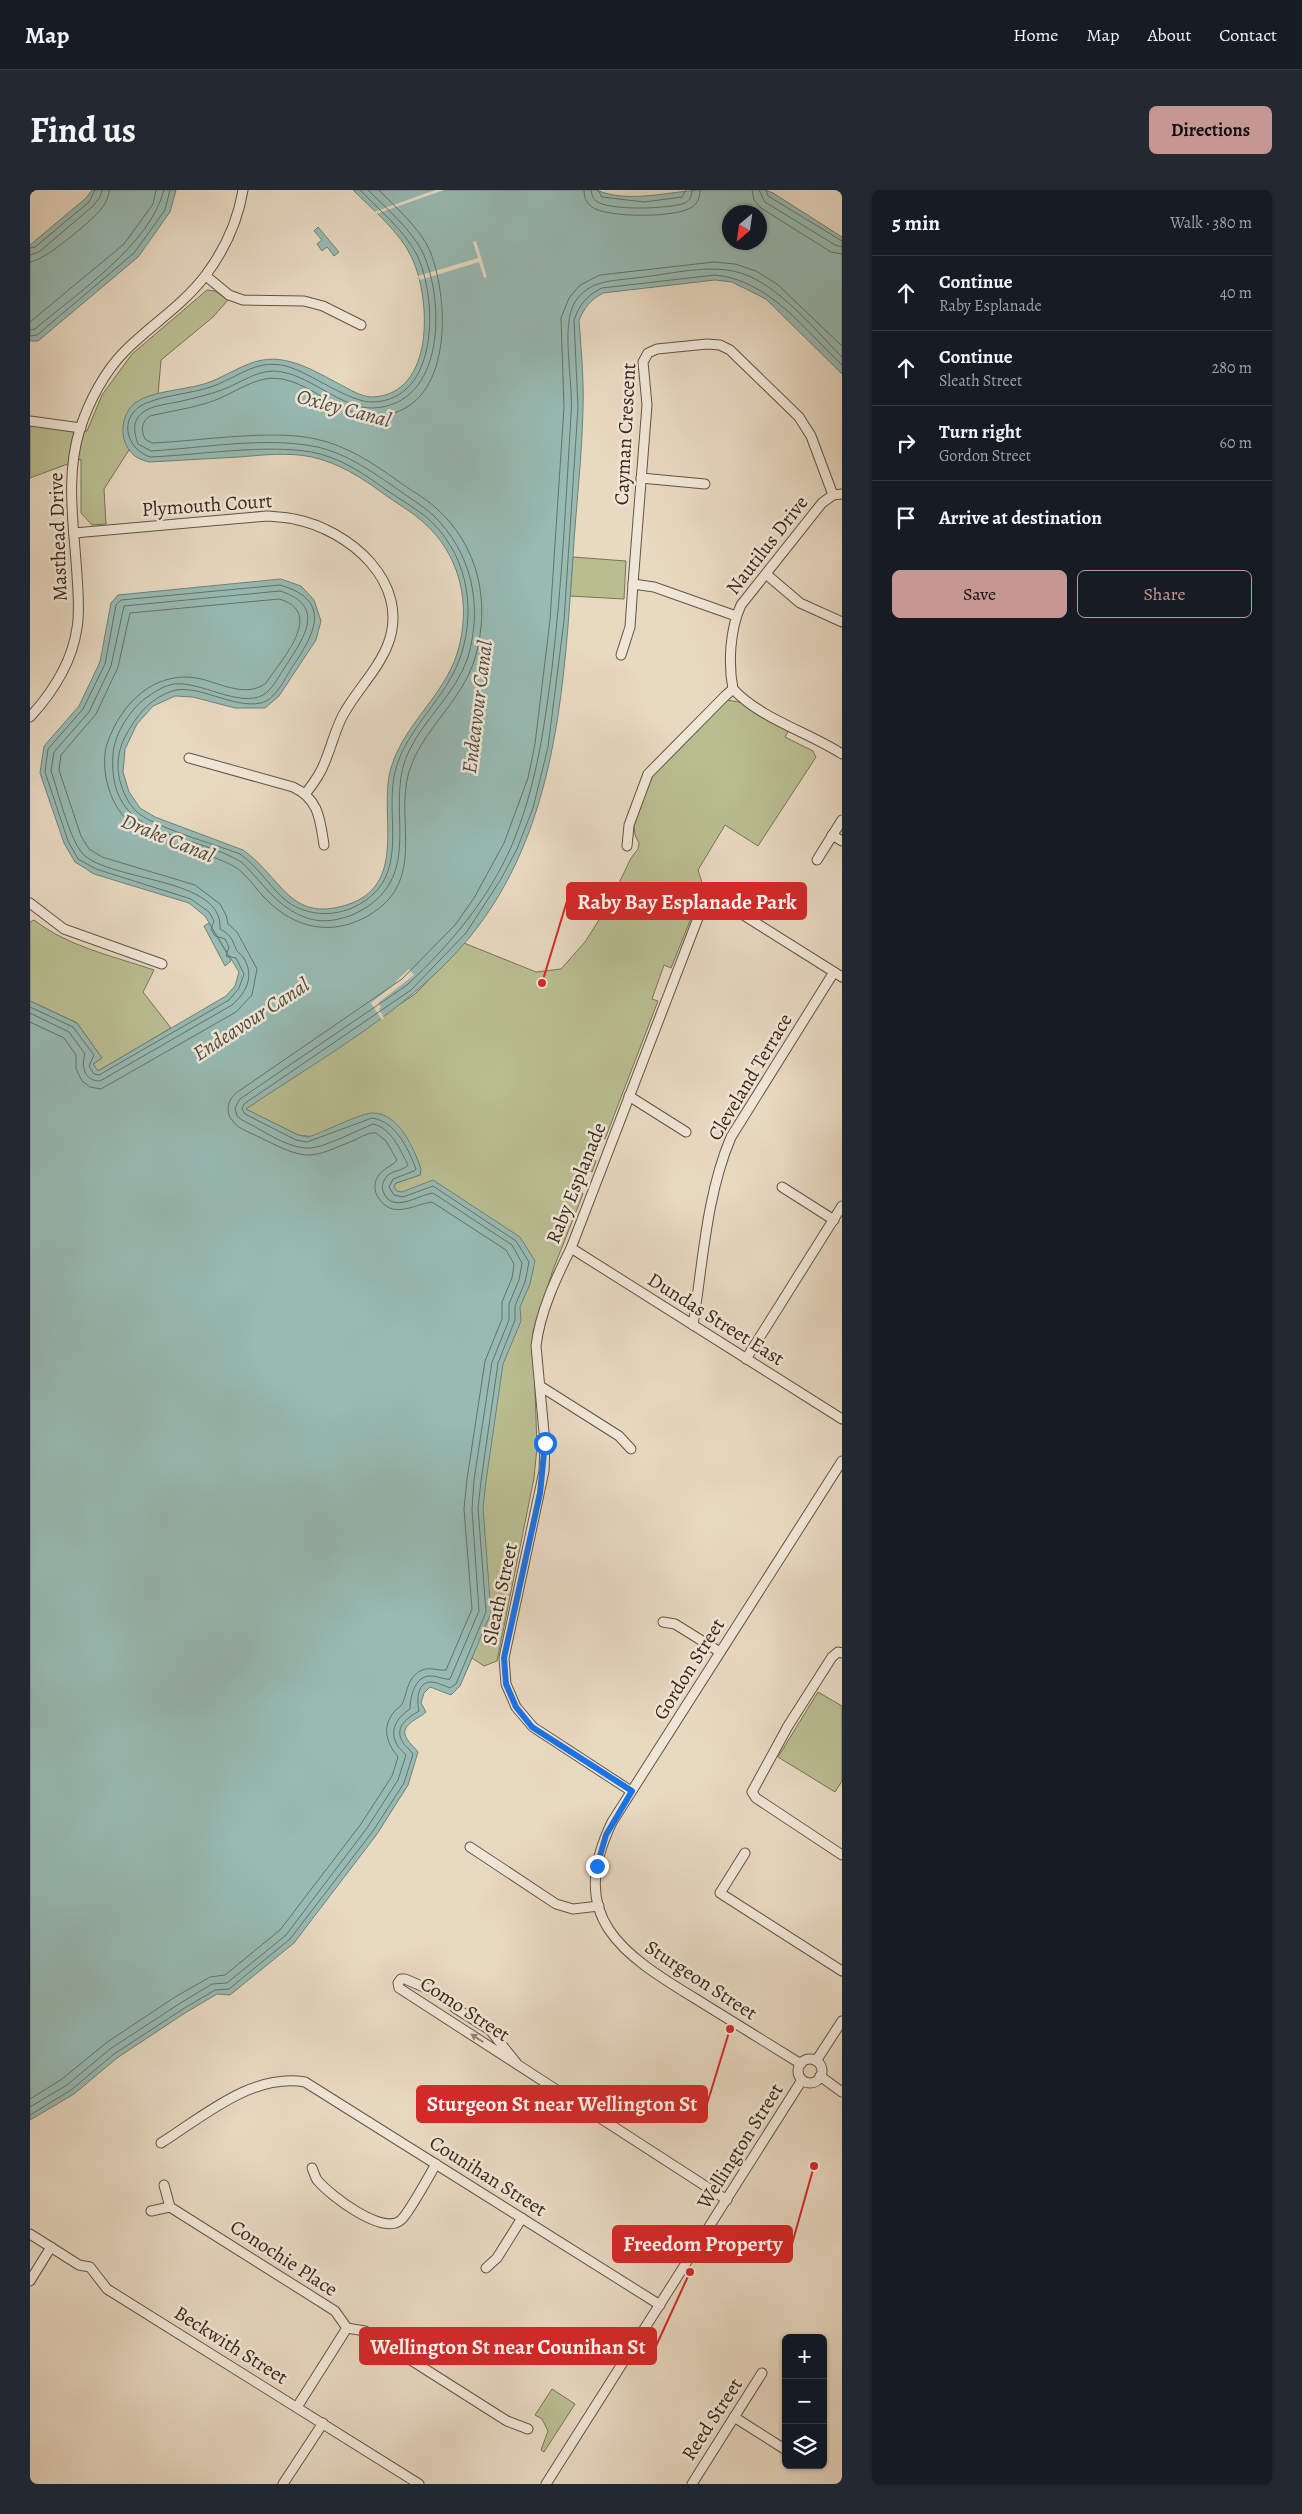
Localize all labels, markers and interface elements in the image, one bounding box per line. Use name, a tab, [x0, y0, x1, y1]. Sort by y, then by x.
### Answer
text: Map	[25, 19, 69, 51]
text: Home	[1013, 23, 1058, 47]
text: Map	[1086, 23, 1119, 47]
text: About	[1147, 23, 1191, 47]
text: Contact	[1219, 23, 1277, 47]
text: Find us	[30, 106, 136, 154]
button: Directions	[1149, 106, 1272, 154]
north arrow	[722, 205, 767, 250]
text: 5 min	[892, 209, 940, 237]
text: Walk · 380 m	[1170, 212, 1252, 234]
text: Continue	[939, 269, 1013, 295]
icon: ahead	[892, 279, 920, 307]
text: 40 m	[1220, 282, 1252, 304]
text: Raby Esplanade	[939, 295, 1042, 317]
text: Continue	[939, 344, 1013, 370]
icon: ahead	[892, 354, 920, 382]
text: 280 m	[1212, 357, 1252, 379]
street label: Cayman Crescent	[608, 362, 642, 506]
text: Sleath Street	[939, 370, 1022, 392]
water label: Oxley Canal	[294, 382, 395, 434]
text: Turn right	[939, 419, 1021, 445]
icon: right	[892, 429, 920, 457]
text: 60 m	[1220, 432, 1252, 454]
text: Gordon Street	[939, 445, 1031, 467]
street label: Masthead Drive	[42, 472, 74, 602]
street label: Plymouth Court	[141, 487, 274, 523]
street label: Nautilus Drive	[720, 490, 814, 600]
icon: arrive	[892, 504, 920, 532]
text: Arrive at destination	[939, 505, 1102, 531]
button: Save	[892, 570, 1067, 618]
button: Share	[1077, 570, 1252, 618]
water label: Endeavour Canal	[455, 638, 499, 775]
water label: Drake Canal	[117, 807, 219, 870]
callout: Raby Bay Esplanade Park	[567, 883, 806, 919]
text: Raby Bay Esplanade Park	[577, 888, 797, 916]
water label: Endeavour Canal	[187, 970, 315, 1067]
street label: Cleveland Terrace	[701, 1008, 799, 1146]
street label: Raby Esplanade	[539, 1118, 613, 1248]
street label: Dundas Street East	[643, 1266, 790, 1372]
route start	[534, 1432, 557, 1455]
street label: Sleath Street	[476, 1540, 524, 1648]
street label: Gordon Street	[647, 1613, 731, 1725]
route end	[586, 1855, 609, 1878]
street label: Sturgeon Street	[640, 1934, 763, 2027]
street label: Como Street	[415, 1970, 515, 2048]
one-way arrow	[470, 2033, 484, 2043]
street label: Wellington Street	[690, 2078, 790, 2215]
callout: Sturgeon St near Wellington St	[417, 2086, 707, 2122]
text: Sturgeon St near Wellington St	[427, 2090, 697, 2118]
street label: Counihan Street	[424, 2129, 552, 2223]
street label: Conochie Place	[225, 2213, 343, 2303]
callout: Freedom Property	[613, 2226, 792, 2262]
text: Freedom Property	[623, 2230, 784, 2258]
street label: Beckwith Street	[169, 2299, 293, 2391]
callout: Wellington St near Counihan St	[360, 2328, 656, 2364]
text: Wellington St near Counihan St	[369, 2333, 646, 2361]
map controls	[782, 2334, 827, 2469]
button: +	[782, 2334, 827, 2379]
street label: Reed Street	[675, 2372, 749, 2466]
button: −	[782, 2379, 827, 2424]
button: layers	[782, 2424, 827, 2469]

